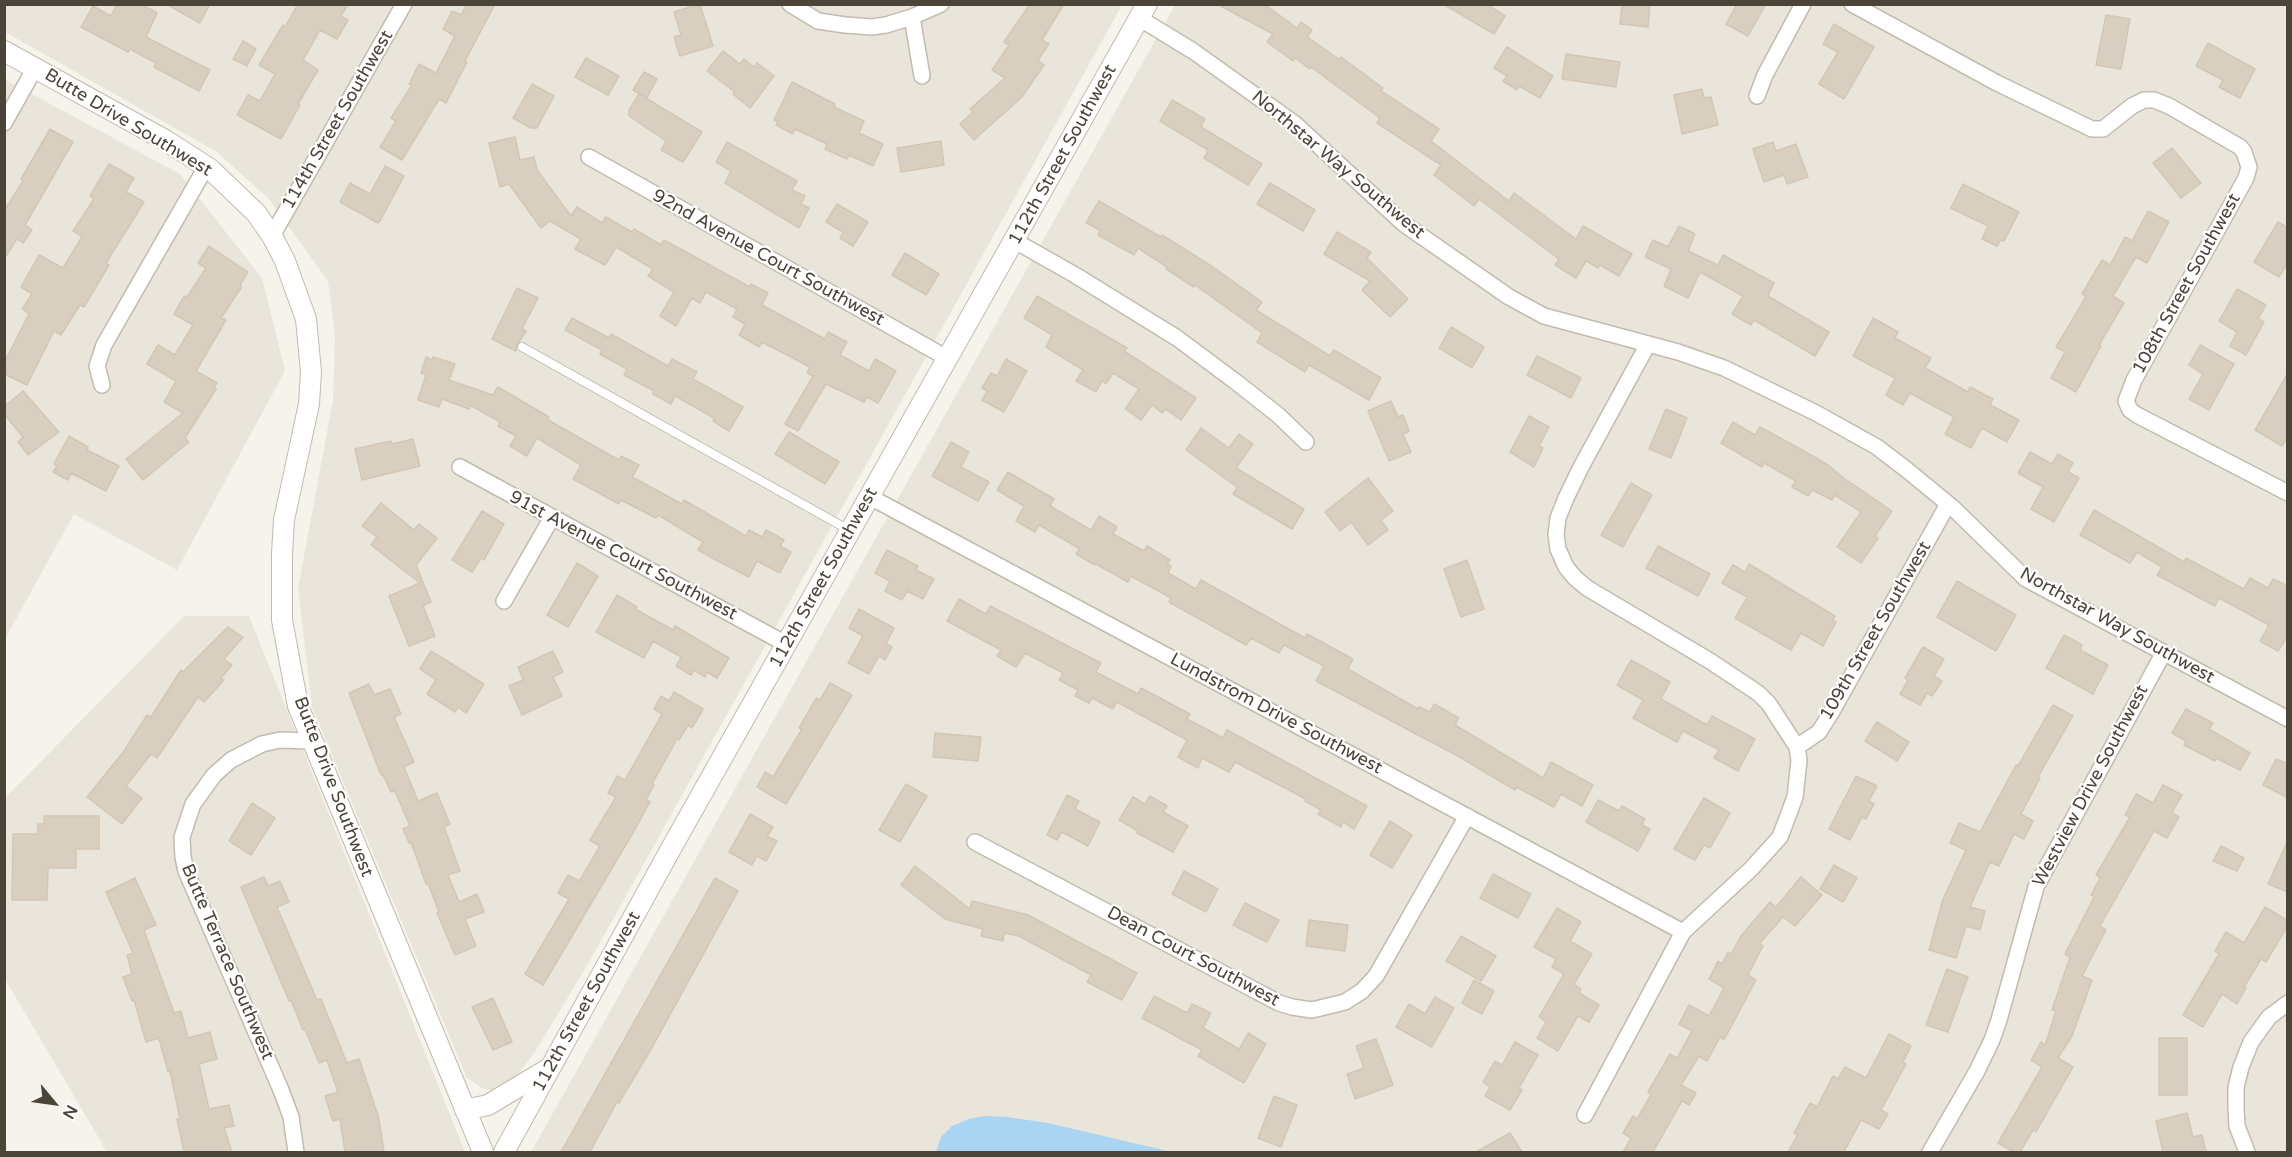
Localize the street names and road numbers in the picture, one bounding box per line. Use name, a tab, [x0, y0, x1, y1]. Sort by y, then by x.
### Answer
street label: 114th Street Southwest	[278, 27, 398, 213]
street label: 112th Street Southwest	[1004, 61, 1122, 249]
street label: Butte Drive Southwest	[40, 64, 216, 182]
street label: Northstar Way Southwest	[1247, 86, 1429, 244]
street label: 92nd Avenue Court Southwest	[648, 185, 888, 331]
street label: 108th Street Southwest	[2128, 190, 2246, 378]
street label: 112th Street Southwest	[765, 484, 883, 672]
street label: 91st Avenue Court Southwest	[505, 487, 741, 625]
street label: 109th Street Southwest	[1816, 538, 1936, 724]
street label: Northstar Way Southwest	[2016, 563, 2218, 689]
street label: Lundstrom Drive Southwest	[1166, 649, 1386, 779]
street label: Westview Drive Southwest	[2029, 681, 2153, 891]
street label: Butte Drive Southwest	[289, 694, 377, 880]
street label: Butte Terrace Southwest	[176, 861, 278, 1063]
street label: Dean Court Southwest	[1103, 902, 1283, 1012]
street label: 112th Street Southwest	[528, 908, 646, 1096]

